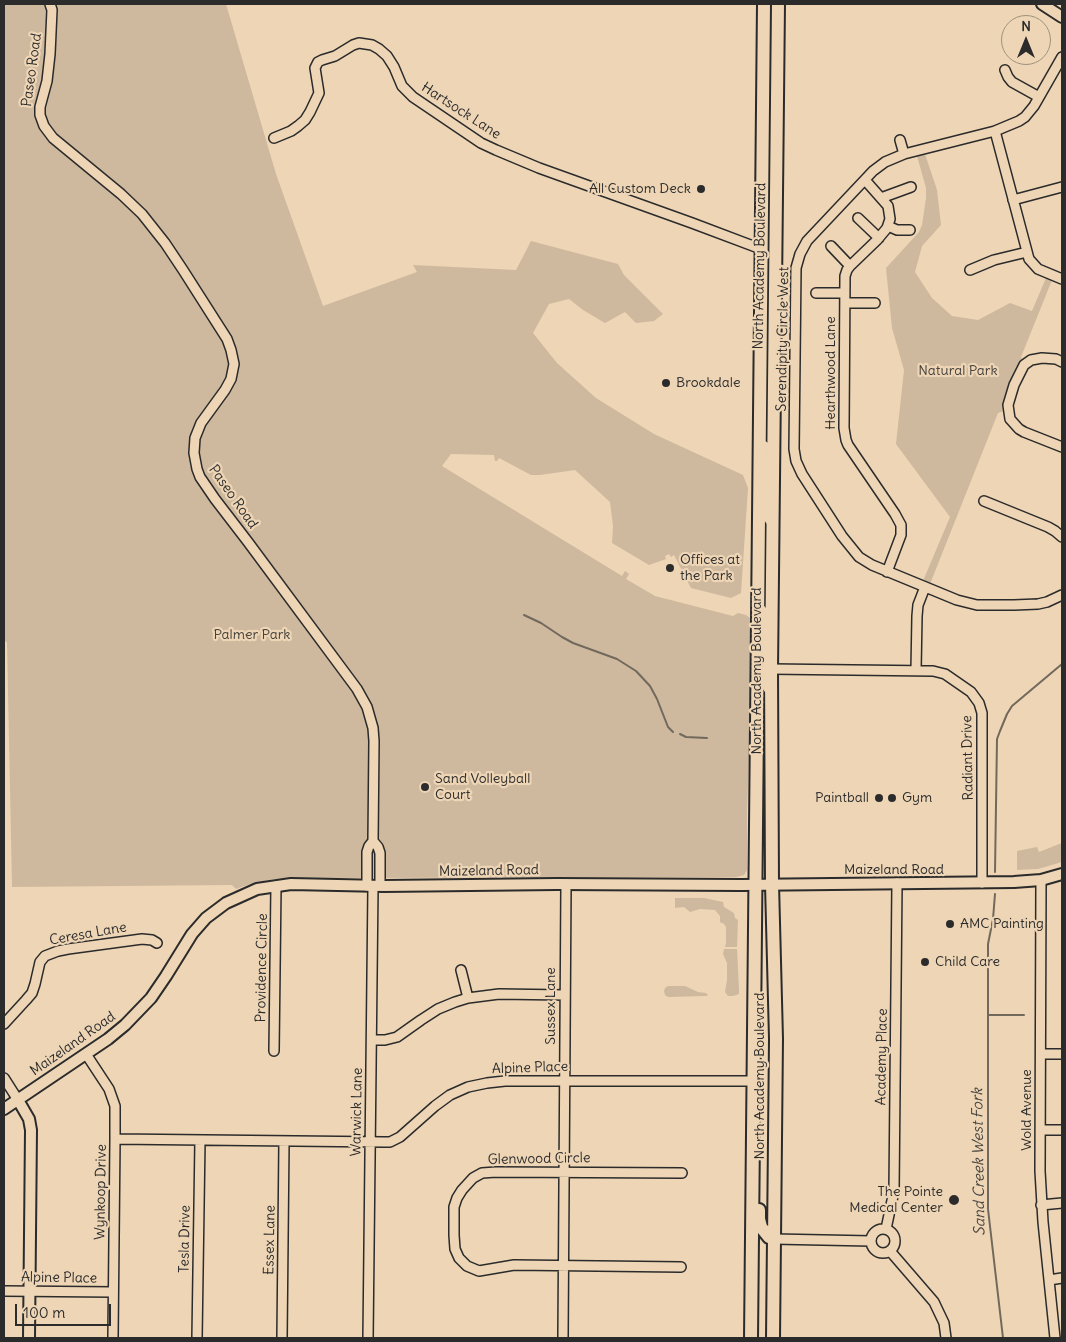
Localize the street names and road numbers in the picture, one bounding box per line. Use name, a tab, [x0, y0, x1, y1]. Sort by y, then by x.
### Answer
street label: Paseo Road	[19, 32, 45, 108]
street label: Hartsock Lane	[418, 79, 504, 143]
street label: North Academy Boulevard	[750, 182, 770, 350]
street label: Serendipity Circle West	[773, 267, 793, 411]
street label: Hearthwood Lane	[823, 316, 839, 430]
street label: Paseo Road	[205, 462, 261, 532]
street label: North Academy Boulevard	[749, 588, 765, 754]
street label: Radiant Drive	[959, 715, 977, 801]
street label: Maizeland Road	[439, 862, 539, 880]
street label: Maizeland Road	[844, 862, 944, 878]
street label: Providence Circle	[253, 913, 271, 1023]
street label: Ceresa Lane	[48, 919, 128, 949]
street label: Sussex Lane	[543, 967, 559, 1045]
street label: North Academy Boulevard	[752, 993, 768, 1159]
street label: Maizeland Road	[27, 1008, 119, 1080]
street label: Academy Place	[873, 1008, 891, 1106]
street label: Alpine Place	[492, 1058, 568, 1078]
street label: Warwick Lane	[348, 1067, 366, 1157]
street label: Wold Avenue	[1019, 1069, 1035, 1151]
street label: Wynkoop Drive	[92, 1144, 110, 1240]
street label: Glenwood Circle	[487, 1150, 591, 1168]
street label: Tesla Drive	[176, 1205, 194, 1273]
street label: Essex Lane	[261, 1205, 279, 1275]
street label: Alpine Place	[21, 1269, 97, 1287]

